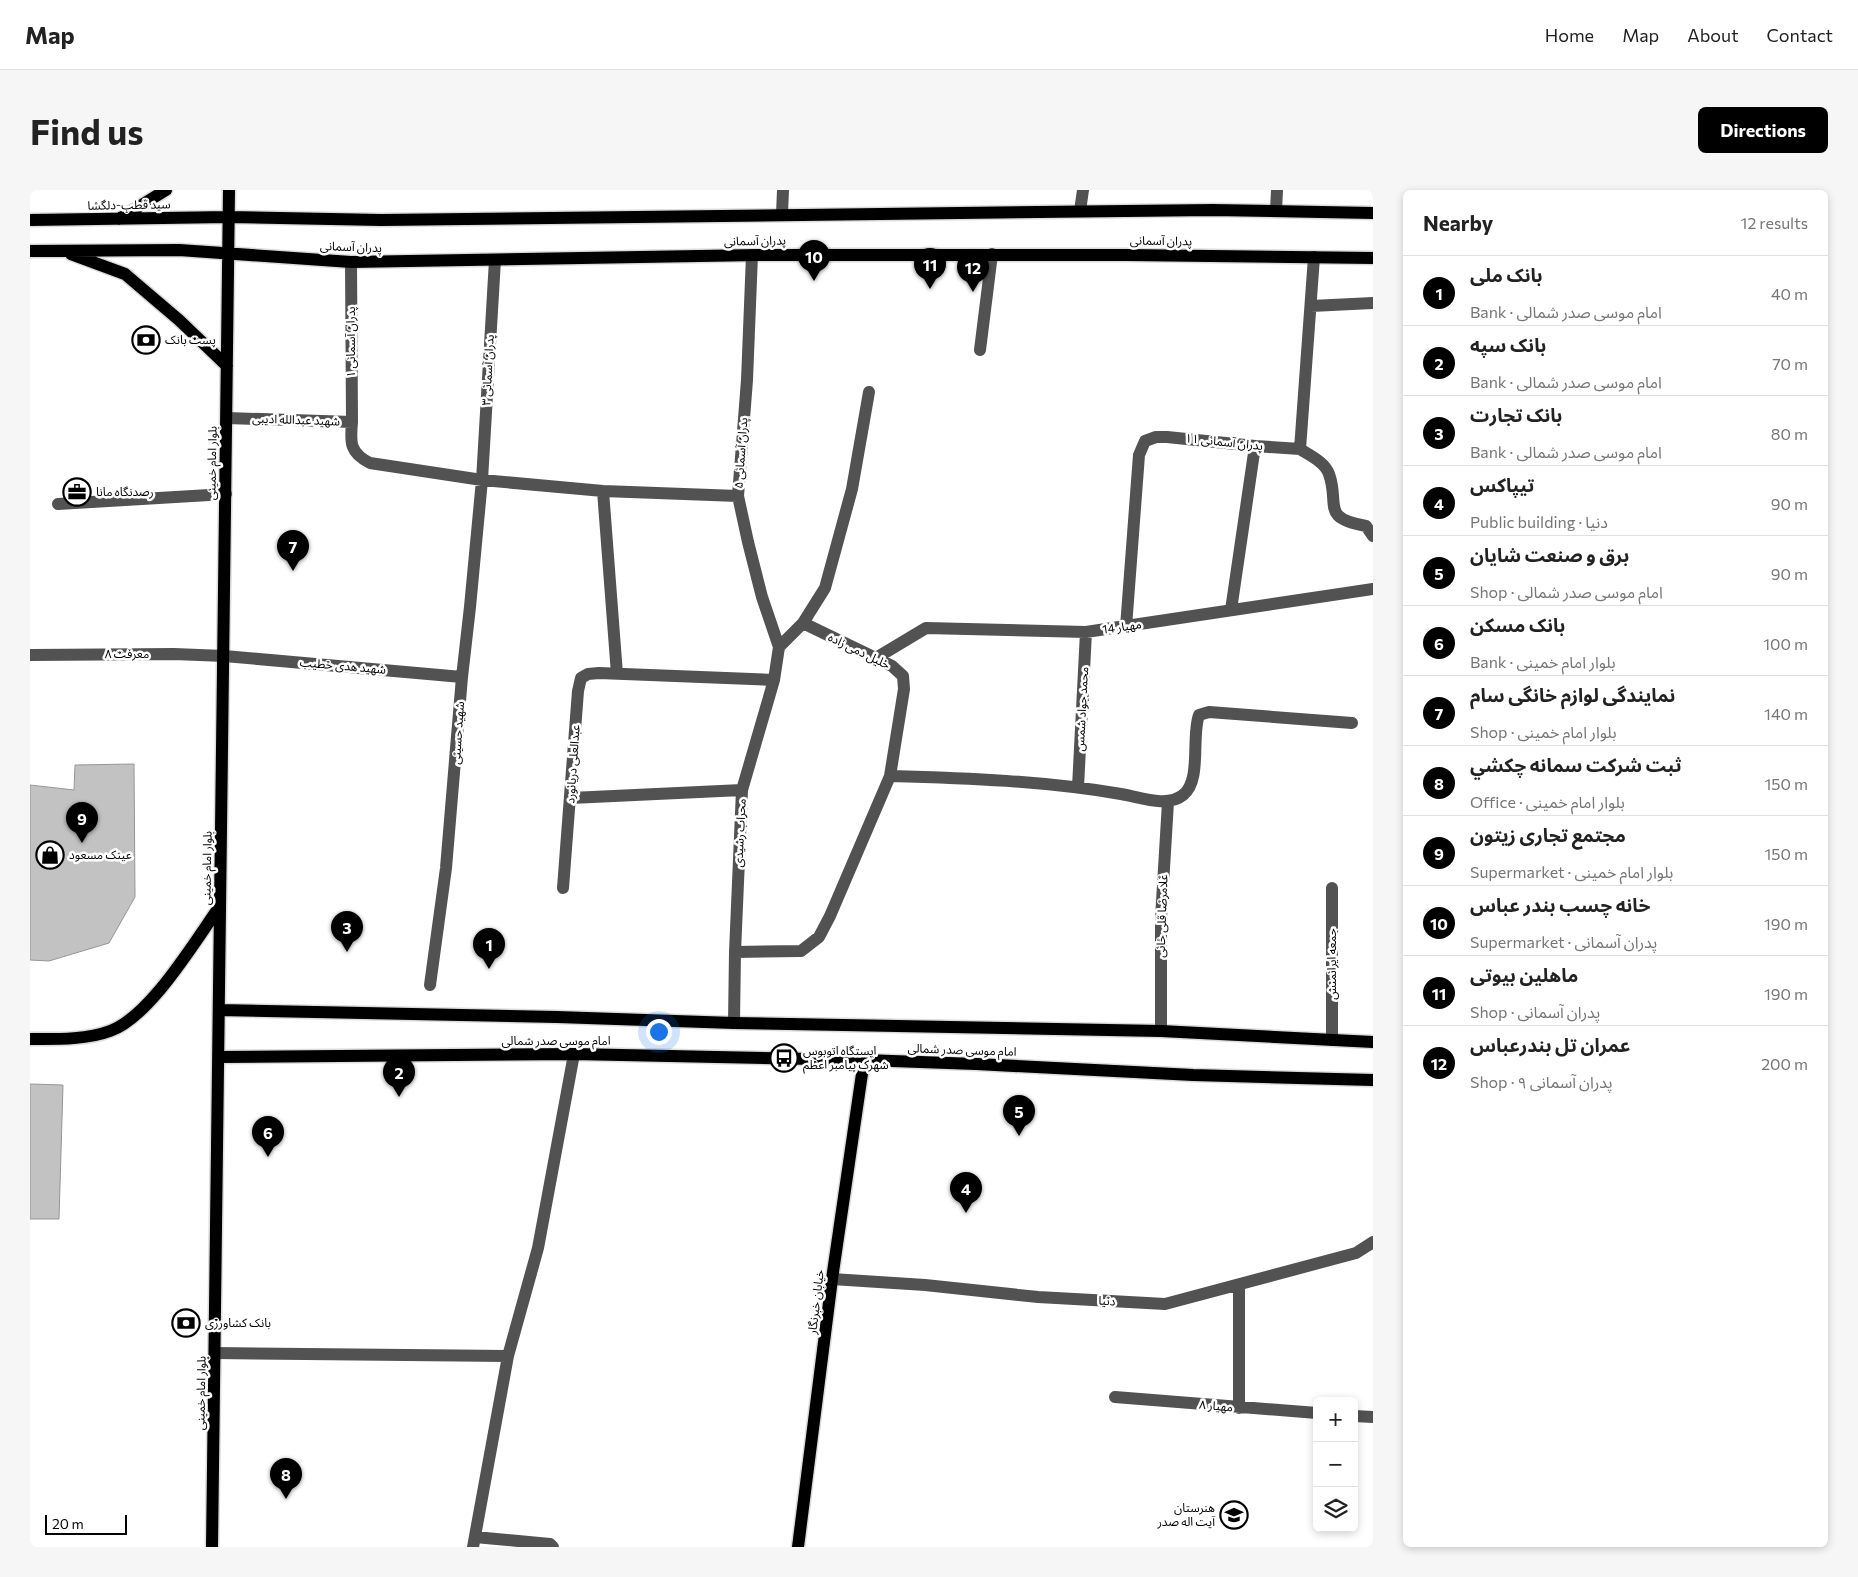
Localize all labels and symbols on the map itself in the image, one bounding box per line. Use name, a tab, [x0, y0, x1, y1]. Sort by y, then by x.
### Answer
street label: سید قطب-دلگشا	[87, 196, 171, 213]
street label: پدران آسمانی	[724, 232, 786, 250]
street label: پدران آسمانی	[1130, 232, 1192, 250]
street label: پدران آسمانی	[320, 238, 382, 256]
pin: 10	[798, 240, 830, 281]
pin: 11	[914, 248, 946, 289]
pin: 12	[957, 251, 989, 292]
street label: پدران آسمانی ۱	[343, 306, 359, 378]
bank icon: پست بانک	[131, 325, 161, 355]
place label: پست بانک	[165, 332, 216, 348]
street label: پدران آسمانی ۳	[478, 334, 498, 406]
street label: شهید عبدالله ادیبی	[252, 410, 340, 429]
street label: پدران آسمانی ۵	[731, 417, 752, 489]
street label: بلوار امام خمینی	[203, 426, 222, 500]
street label: پدران آسمانی ۱۱	[1184, 430, 1264, 454]
office icon: رصدنگاه مانا	[62, 477, 92, 507]
place label: رصدنگاه مانا	[96, 484, 154, 499]
pin: 7	[277, 530, 309, 571]
street label: مهیار 14	[1101, 616, 1142, 637]
street label: خلیل دمی زاده	[826, 629, 893, 672]
street label: معرفت ۸	[105, 646, 149, 661]
street label: شهید هدی خطیب	[299, 654, 387, 677]
street label: محمد جواد شمس	[1072, 666, 1091, 752]
street label: شهید حسینی	[448, 701, 467, 765]
street label: عبدالعلی دریانورد	[562, 724, 583, 804]
street label: محراب رشیدی	[730, 798, 749, 868]
pin: 9	[66, 802, 98, 843]
street label: بلوار امام خمینی	[198, 831, 217, 905]
shop icon: عینک ‌‌مسعود	[35, 840, 65, 870]
place label: عینک ‌‌مسعود	[69, 847, 132, 862]
street label: غلامرضا قلی خانی	[1153, 874, 1170, 958]
pin: 3	[331, 911, 363, 952]
pin: 1	[473, 928, 505, 969]
street label: جمعه ایرانمنش	[1324, 928, 1339, 1000]
your location	[646, 1019, 672, 1045]
street label: امام موسی صدر شمالی	[502, 1033, 611, 1050]
street label: امام موسی صدر شمالی	[907, 1040, 1017, 1061]
bus stop icon: ایستگاه اتوبوس شهرک پیامبر اعظم	[769, 1043, 799, 1073]
place label: ایستگاه اتوبوس شهرک پیامبر اعظم	[803, 1043, 889, 1074]
pin: 2	[383, 1056, 415, 1097]
pin: 5	[1003, 1095, 1035, 1136]
pin: 6	[252, 1116, 284, 1157]
pin: 4	[950, 1172, 982, 1213]
street label: خیابان خبرنگار	[804, 1269, 827, 1336]
street label: دنیا	[1098, 1293, 1116, 1309]
bank icon: بانک کشاورزی	[171, 1308, 201, 1338]
place label: بانک کشاورزی	[205, 1315, 271, 1330]
street label: بلوار امام خمینی	[192, 1356, 211, 1430]
street label: مهیار ۸	[1198, 1397, 1234, 1415]
pin: 8	[270, 1458, 302, 1499]
place label: هنرستان آیت اله صدر	[1156, 1500, 1215, 1529]
school or university icon: هنرستان آیت اله صدر	[1219, 1500, 1249, 1530]
scale bar	[45, 1512, 128, 1535]

